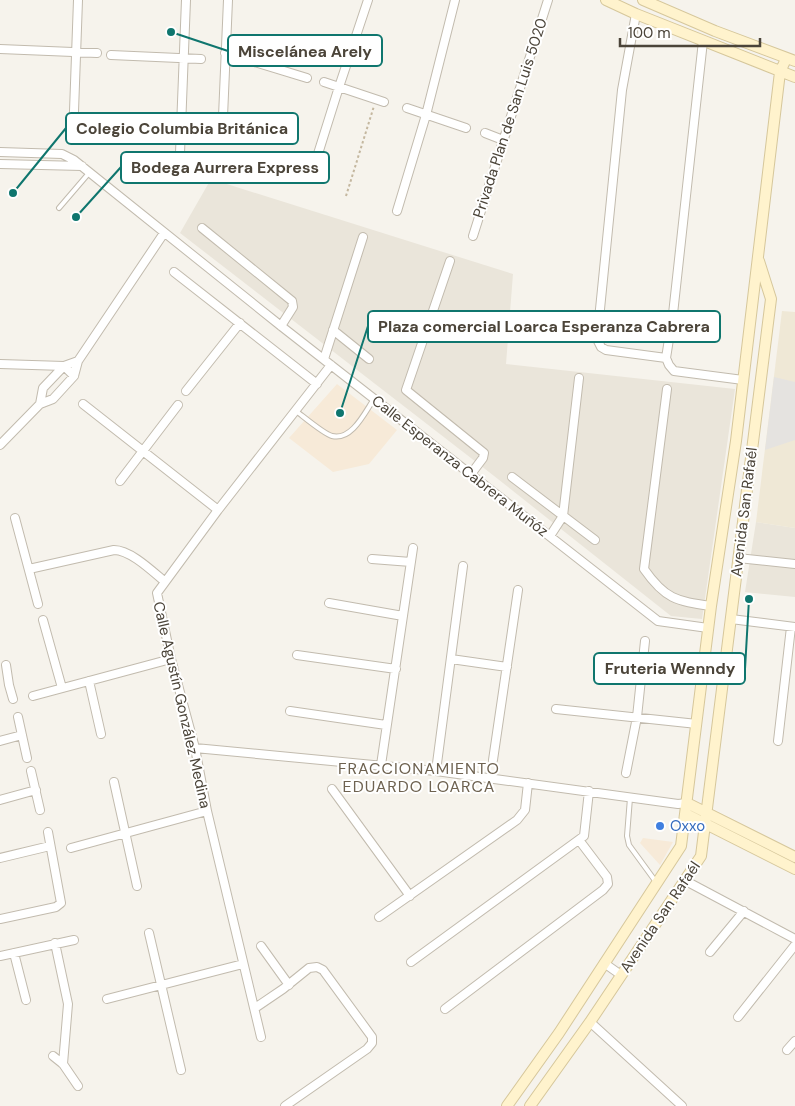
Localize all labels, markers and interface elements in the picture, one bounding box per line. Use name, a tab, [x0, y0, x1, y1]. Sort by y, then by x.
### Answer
scale bar	[620, 15, 760, 47]
street label: Privada Plan de San Luis 5020	[468, 16, 552, 220]
text: 100 m	[628, 23, 671, 43]
callout: Miscelánea Arely	[228, 35, 382, 66]
text: Miscelánea Arely	[238, 41, 372, 62]
callout: Colegio Columbia Británica	[66, 113, 298, 144]
text: Colegio Columbia Británica	[76, 118, 288, 139]
callout: Bodega Aurrera Express	[121, 152, 329, 183]
text: Bodega Aurrera Express	[131, 157, 319, 178]
callout: Plaza comercial Loarca Esperanza Cabrera	[368, 311, 720, 342]
text: Plaza comercial Loarca Esperanza Cabrera	[378, 316, 710, 337]
street label: Calle Esperanza Cabrera Muñóz	[368, 391, 552, 541]
street label: Avenida San Rafaél	[726, 446, 762, 578]
street label: Calle Agustín González Medina	[148, 600, 216, 810]
callout: Fruteria Wenndy	[594, 653, 745, 684]
text: Fruteria Wenndy	[605, 658, 736, 679]
district label: FRACCIONAMIENTO EDUARDO LOARCA	[338, 758, 500, 797]
place label: Oxxo	[670, 816, 705, 836]
marker: Oxxo	[654, 820, 666, 832]
street label: Avenida San Rafaél	[615, 857, 705, 977]

